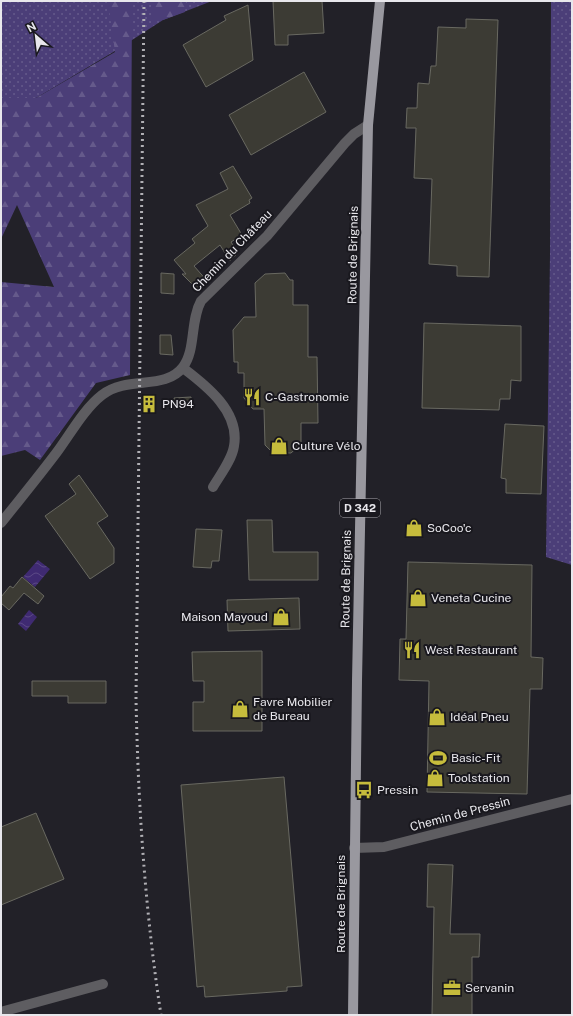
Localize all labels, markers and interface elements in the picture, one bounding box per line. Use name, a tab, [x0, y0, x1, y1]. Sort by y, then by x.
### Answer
north arrow	[16, 16, 56, 56]
text: N	[25, 20, 38, 34]
street label: Route de Brignais	[345, 206, 361, 304]
street label: Chemin du Château	[189, 207, 275, 295]
restaurant icon: C-Gastronomie	[242, 387, 262, 407]
place label: C-Gastronomie	[265, 390, 349, 404]
building icon: PN94	[139, 394, 159, 414]
place label: PN94	[162, 397, 194, 411]
shop icon: Culture Vélo	[269, 436, 289, 456]
place label: Culture Vélo	[292, 439, 361, 453]
road number: D 342	[340, 499, 380, 517]
shop icon: SoCoo'c	[404, 518, 424, 538]
place label: SoCoo'c	[427, 521, 472, 535]
street label: Route de Brignais	[338, 530, 354, 628]
shop icon: Veneta Cucine	[408, 588, 428, 608]
place label: Veneta Cucine	[431, 591, 512, 605]
shop icon: Maison Mayoud	[271, 607, 291, 627]
place label: Maison Mayoud	[181, 610, 268, 624]
restaurant icon: West Restaurant	[402, 640, 422, 660]
place label: West Restaurant	[425, 643, 518, 657]
place label: Favre Mobilier de Bureau	[253, 695, 333, 723]
shop icon: Favre Mobilier de Bureau	[230, 699, 250, 719]
shop icon: Idéal Pneu	[427, 707, 447, 727]
place label: Idéal Pneu	[450, 710, 509, 724]
sports icon: Basic-Fit	[428, 748, 448, 768]
place label: Basic-Fit	[451, 751, 501, 765]
shop icon: Toolstation	[425, 768, 445, 788]
place label: Toolstation	[448, 771, 510, 785]
bus stop icon: Pressin	[354, 780, 374, 800]
place label: Pressin	[377, 783, 418, 797]
street label: Chemin de Pressin	[408, 794, 512, 834]
street label: Route de Brignais	[334, 855, 348, 953]
office icon: Servanin	[442, 978, 462, 998]
place label: Servanin	[465, 981, 514, 995]

